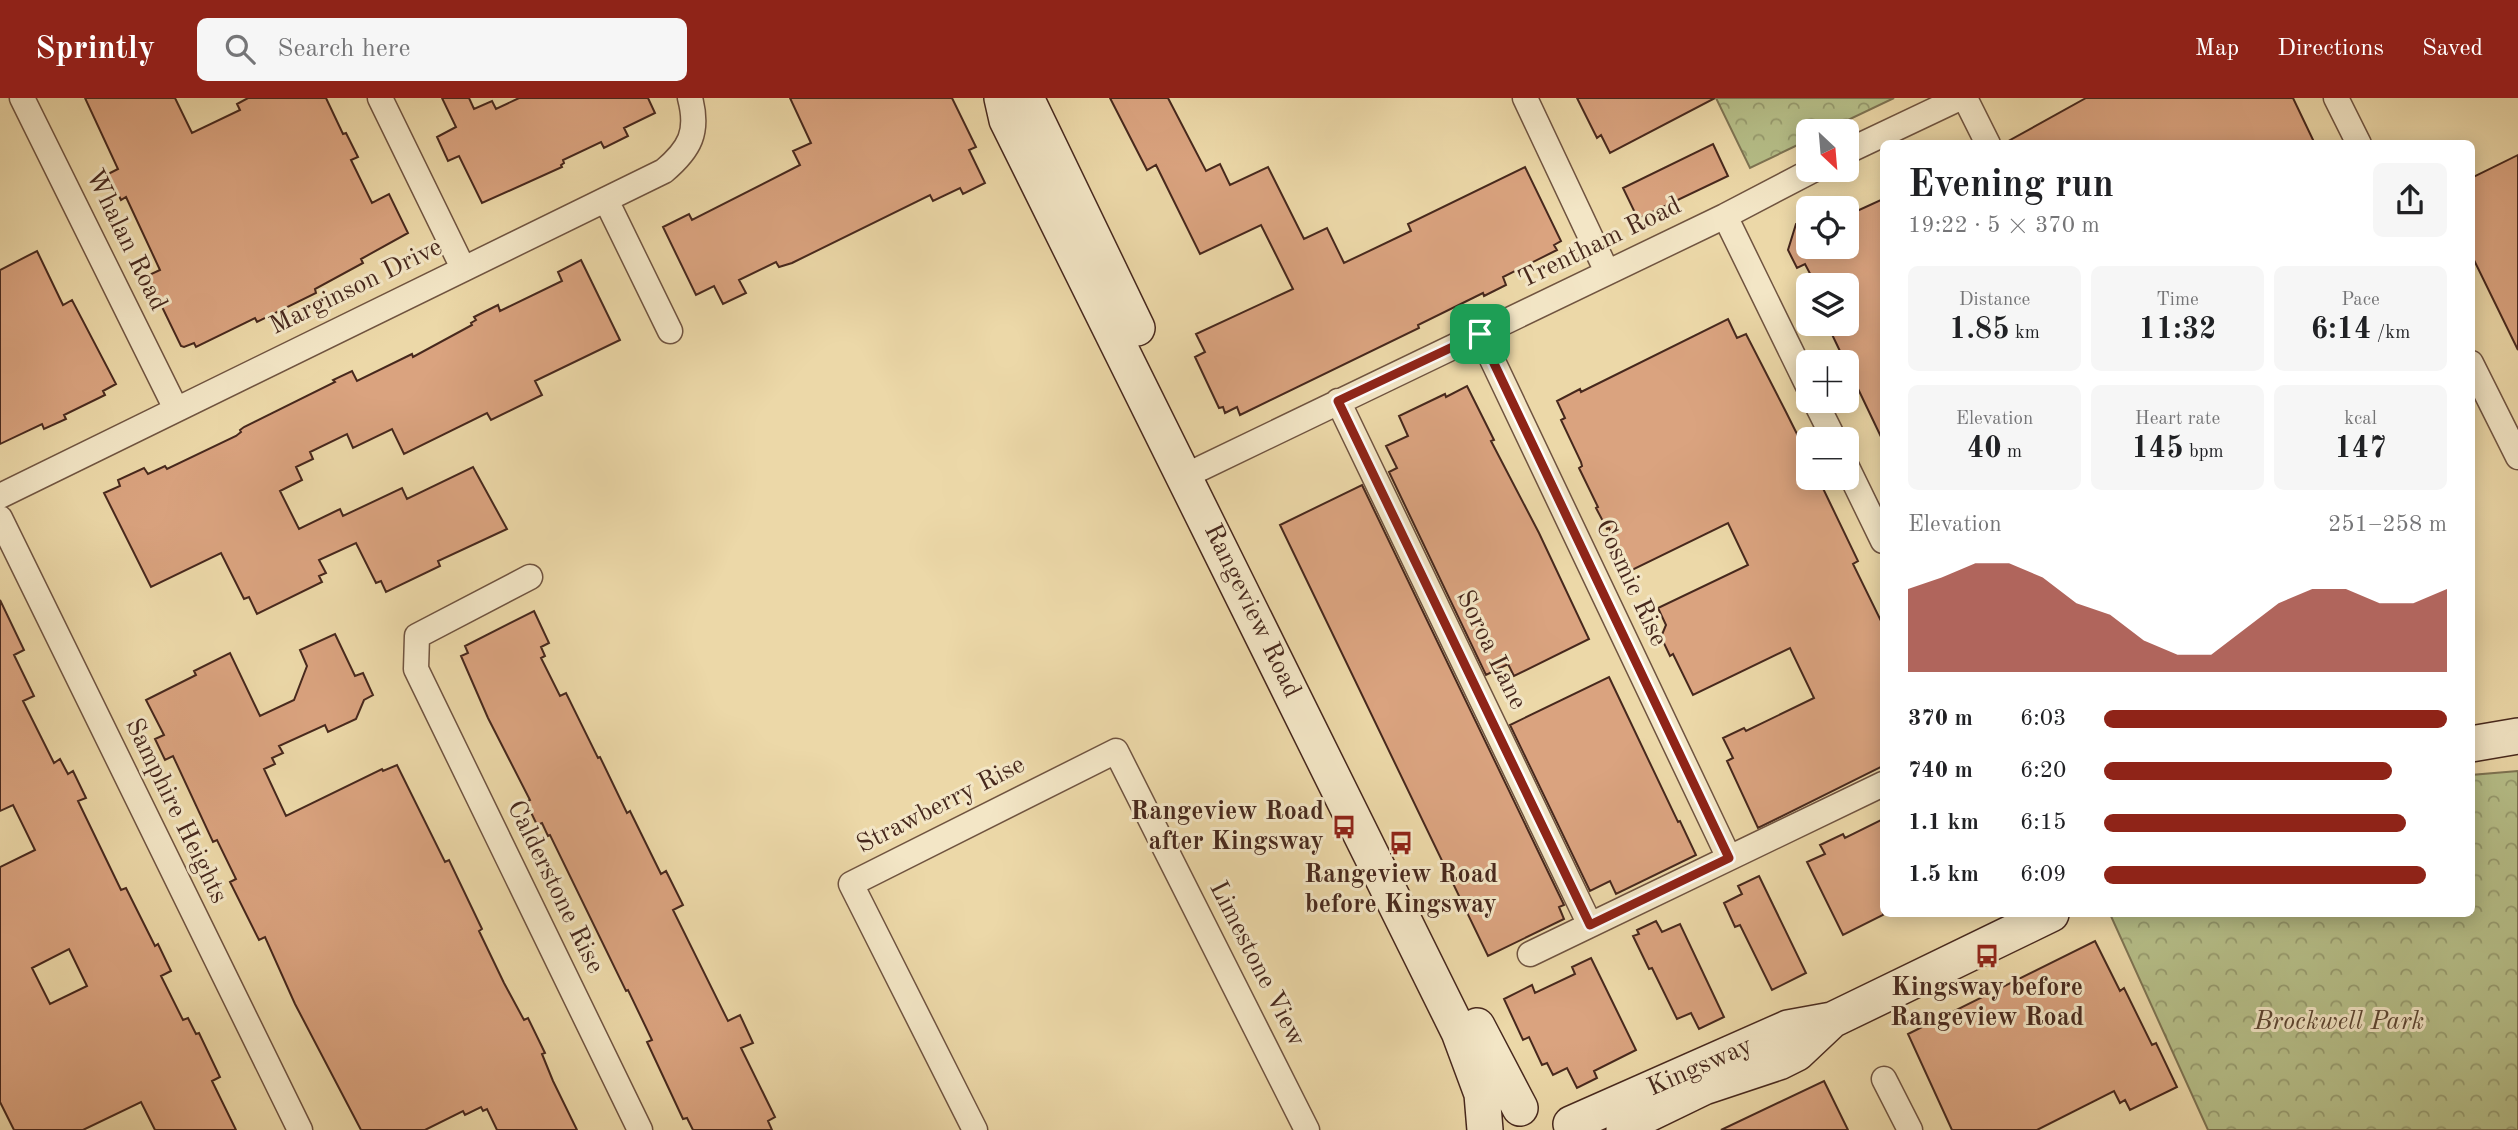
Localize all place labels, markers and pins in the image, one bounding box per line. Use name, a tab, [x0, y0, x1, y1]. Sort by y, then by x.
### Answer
pin	[1450, 304, 1510, 364]
place label: Rangeview Road after Kingsway	[1130, 799, 1324, 855]
bus stop icon: Rangeview Road after Kingsway	[1330, 813, 1358, 841]
bus stop icon: Rangeview Road before Kingsway	[1387, 829, 1415, 857]
place label: Rangeview Road before Kingsway	[1304, 862, 1498, 918]
bus stop icon: Kingsway before Rangeview Road	[1973, 942, 2001, 970]
place label: Kingsway before Rangeview Road	[1890, 975, 2084, 1031]

